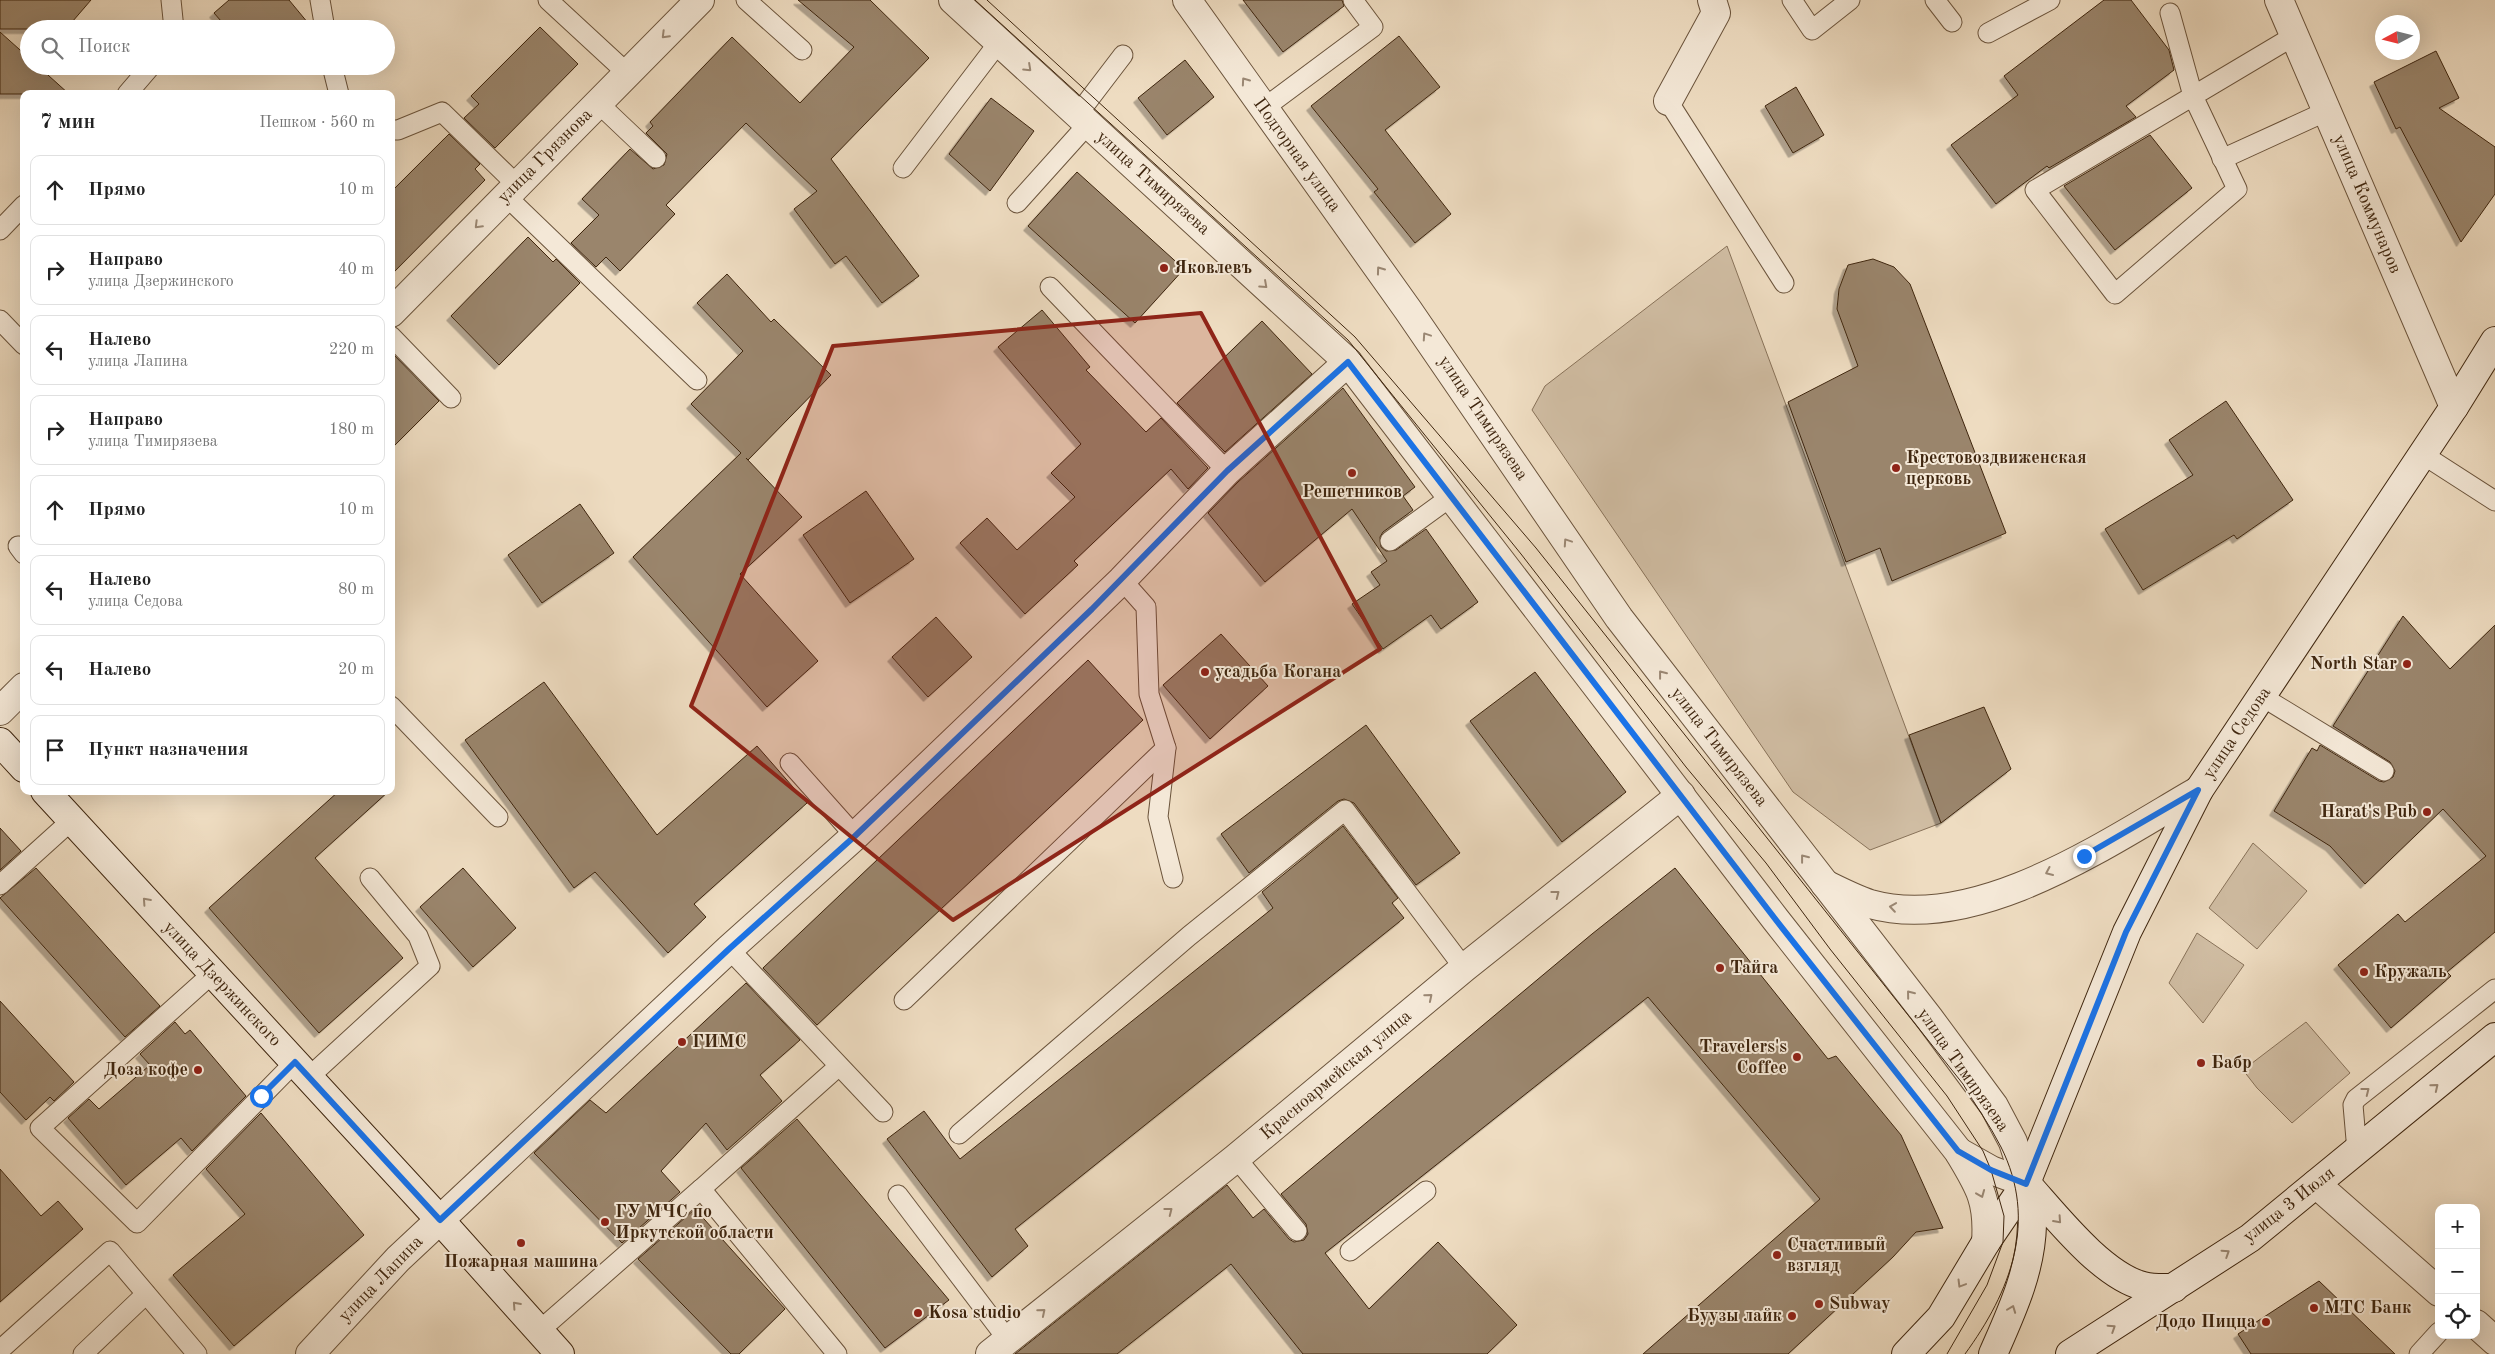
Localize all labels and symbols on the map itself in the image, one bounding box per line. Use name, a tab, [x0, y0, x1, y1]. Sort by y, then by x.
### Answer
north arrow	[2375, 15, 2420, 60]
one-way arrow	[662, 29, 671, 38]
one-way arrow	[1022, 62, 1031, 71]
one-way arrow	[1242, 78, 1251, 87]
street label: Подгорная улица	[1250, 95, 1344, 215]
street label: улица Грязнова	[494, 105, 596, 207]
street label: улица Тимирязева	[1093, 127, 1213, 239]
street label: улица Коммунаров	[2330, 132, 2404, 276]
one-way arrow	[474, 219, 483, 228]
place label: Яковлевъ	[1174, 259, 1252, 277]
marker: Яковлевъ	[1158, 262, 1170, 274]
one-way arrow	[1377, 267, 1386, 276]
one-way arrow	[1258, 279, 1267, 288]
one-way arrow	[1423, 332, 1432, 341]
street label: улица Тимирязева	[1435, 352, 1531, 484]
place label: Крестовоздвиженская церковь	[1906, 449, 2087, 488]
marker: Крестовоздвиженская церковь	[1890, 462, 1902, 474]
marker: Решетников	[1346, 467, 1358, 479]
place label: Решетников	[1302, 483, 1402, 501]
one-way arrow	[1564, 538, 1573, 548]
place label: North Star	[2310, 655, 2397, 673]
marker: North Star	[2401, 658, 2413, 670]
place label: усадьба Когана	[1215, 663, 1341, 681]
marker: усадьба Когана	[1199, 666, 1211, 678]
one-way arrow	[1659, 670, 1668, 680]
street label: улица Тимирязева	[1667, 684, 1771, 810]
street label: улица Седова	[2200, 684, 2274, 782]
place label: Harat's Pub	[2320, 803, 2417, 821]
marker: Harat's Pub	[2421, 806, 2433, 818]
route end	[2073, 845, 2096, 868]
one-way arrow	[1801, 855, 1809, 864]
one-way arrow	[2045, 866, 2054, 876]
one-way arrow	[1550, 891, 1559, 900]
one-way arrow	[143, 897, 152, 906]
one-way arrow	[1888, 902, 1896, 913]
street label: улица Дзержинского	[160, 918, 285, 1050]
place label: Тайга	[1730, 959, 1779, 977]
marker: Тайга	[1714, 962, 1726, 974]
place label: Кружаль	[2374, 963, 2447, 981]
marker: Кружаль	[2358, 966, 2370, 978]
one-way arrow	[1907, 990, 1916, 1000]
one-way arrow	[1424, 993, 1433, 1002]
street label: улица Тимирязева	[1914, 1005, 2012, 1135]
street label: Красноармейская улица	[1257, 1007, 1415, 1143]
place label: ГИМС	[692, 1033, 747, 1051]
marker: ГИМС	[676, 1036, 688, 1048]
place label: Travelers's Coffee	[1699, 1038, 1787, 1077]
marker: Travelers's Coffee	[1791, 1051, 1803, 1063]
place label: Бабр	[2211, 1054, 2252, 1072]
marker: Бабр	[2195, 1057, 2207, 1069]
place label: Доза кофе	[104, 1061, 188, 1080]
marker: Доза кофе	[192, 1064, 204, 1076]
one-way arrow	[2429, 1084, 2438, 1092]
route start	[250, 1085, 273, 1108]
one-way arrow	[2360, 1088, 2369, 1096]
street label: улица 3 Июля	[2240, 1164, 2338, 1246]
one-way arrow	[1976, 1189, 1986, 1197]
place label: ГУ МЧС по Иркутской области	[615, 1203, 774, 1242]
one-way arrow	[1163, 1207, 1172, 1216]
one-way arrow	[2053, 1214, 2062, 1223]
marker: ГУ МЧС по Иркутской области	[599, 1216, 611, 1228]
street label: улица Лапина	[336, 1232, 427, 1326]
place label: Счастливый взгляд	[1787, 1236, 1886, 1275]
marker: Пожарная машина	[515, 1237, 527, 1249]
marker: Счастливый взгляд	[1771, 1249, 1783, 1261]
one-way arrow	[2221, 1250, 2230, 1259]
place label: Пожарная машина	[444, 1253, 598, 1271]
one-way arrow	[1958, 1279, 1968, 1288]
place label: Subway	[1829, 1295, 1891, 1313]
marker: Subway	[1813, 1298, 1825, 1310]
place label: МТС Банк	[2324, 1299, 2412, 1317]
one-way arrow	[513, 1301, 522, 1310]
marker: МТС Банк	[2308, 1302, 2320, 1314]
place label: Kosa studio	[928, 1304, 1021, 1322]
one-way arrow	[2006, 1305, 2016, 1314]
marker: Kosa studio	[912, 1307, 924, 1319]
place label: Буузы лайк	[1687, 1307, 1783, 1325]
one-way arrow	[1036, 1309, 1045, 1318]
marker: Буузы лайк	[1786, 1310, 1798, 1322]
place label: Додо Пицца	[2156, 1313, 2256, 1331]
marker: Додо Пицца	[2260, 1316, 2272, 1328]
one-way arrow	[2106, 1325, 2115, 1335]

